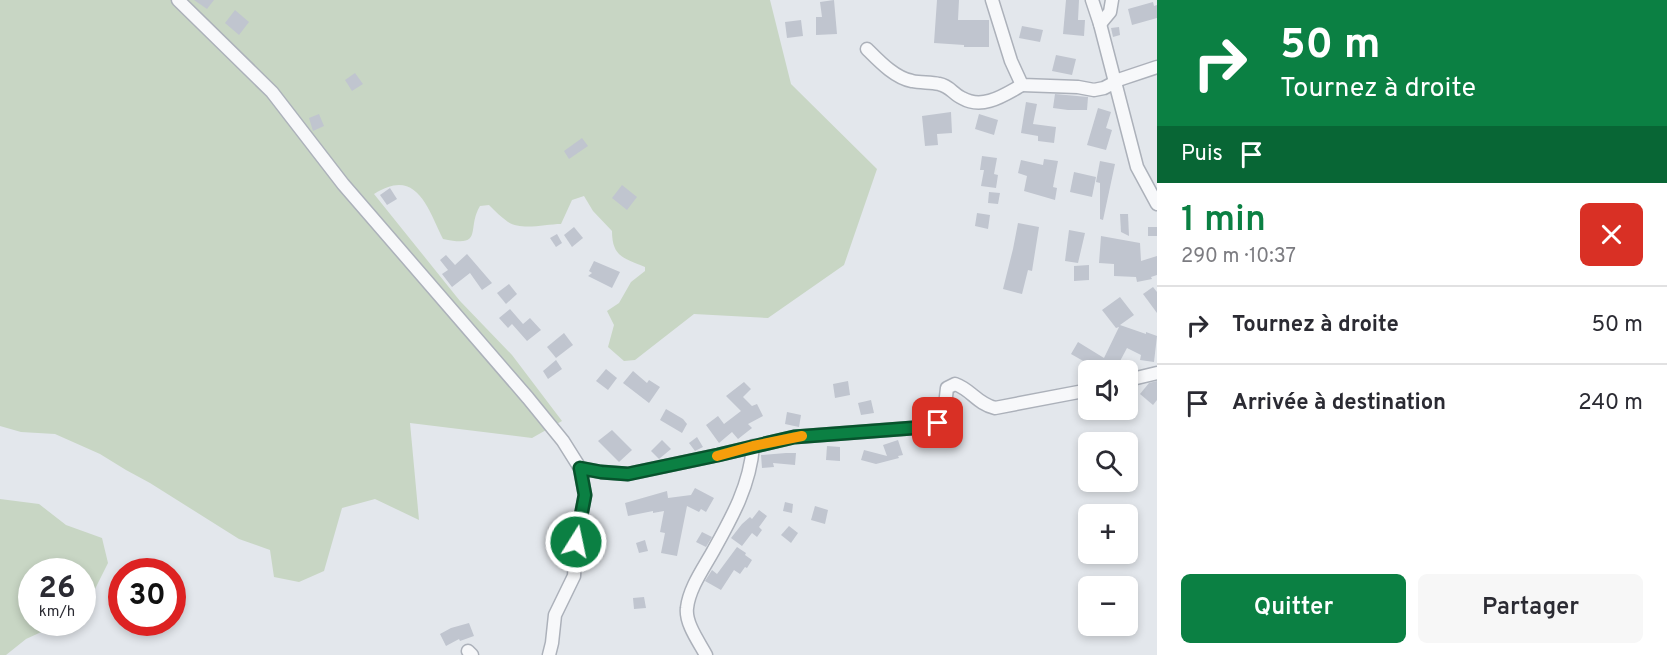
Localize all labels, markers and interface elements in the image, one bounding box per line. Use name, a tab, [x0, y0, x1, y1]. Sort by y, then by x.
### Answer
text: 50 m	[1280, 20, 1381, 73]
icon: right	[1181, 24, 1259, 102]
text: Tournez à droite	[1280, 72, 1476, 106]
icon: arrive	[1235, 138, 1268, 171]
text: Puis	[1181, 141, 1223, 168]
text: 1 min	[1181, 198, 1266, 244]
button: close	[1580, 203, 1643, 266]
text: 290 m · 10:37	[1181, 244, 1296, 270]
icon: right	[1181, 309, 1214, 342]
text: Tournez à droite	[1232, 312, 1399, 339]
text: 50 m	[1591, 312, 1643, 339]
map controls	[1078, 360, 1138, 636]
button: sound	[1078, 360, 1138, 420]
icon: arrive	[1181, 387, 1214, 420]
text: Arrivée à destination	[1232, 390, 1446, 417]
text: 240 m	[1578, 390, 1643, 417]
pin	[912, 397, 963, 448]
icon: arrive	[921, 406, 954, 439]
button: search	[1078, 432, 1138, 492]
button: +	[1078, 504, 1138, 564]
position arrow	[544, 510, 608, 574]
speed limit sign: 30	[108, 558, 186, 636]
text: 26	[39, 571, 75, 608]
button: Quitter	[1181, 574, 1406, 643]
button: Partager	[1418, 574, 1643, 643]
button: −	[1078, 576, 1138, 636]
text: km/h	[39, 603, 75, 622]

